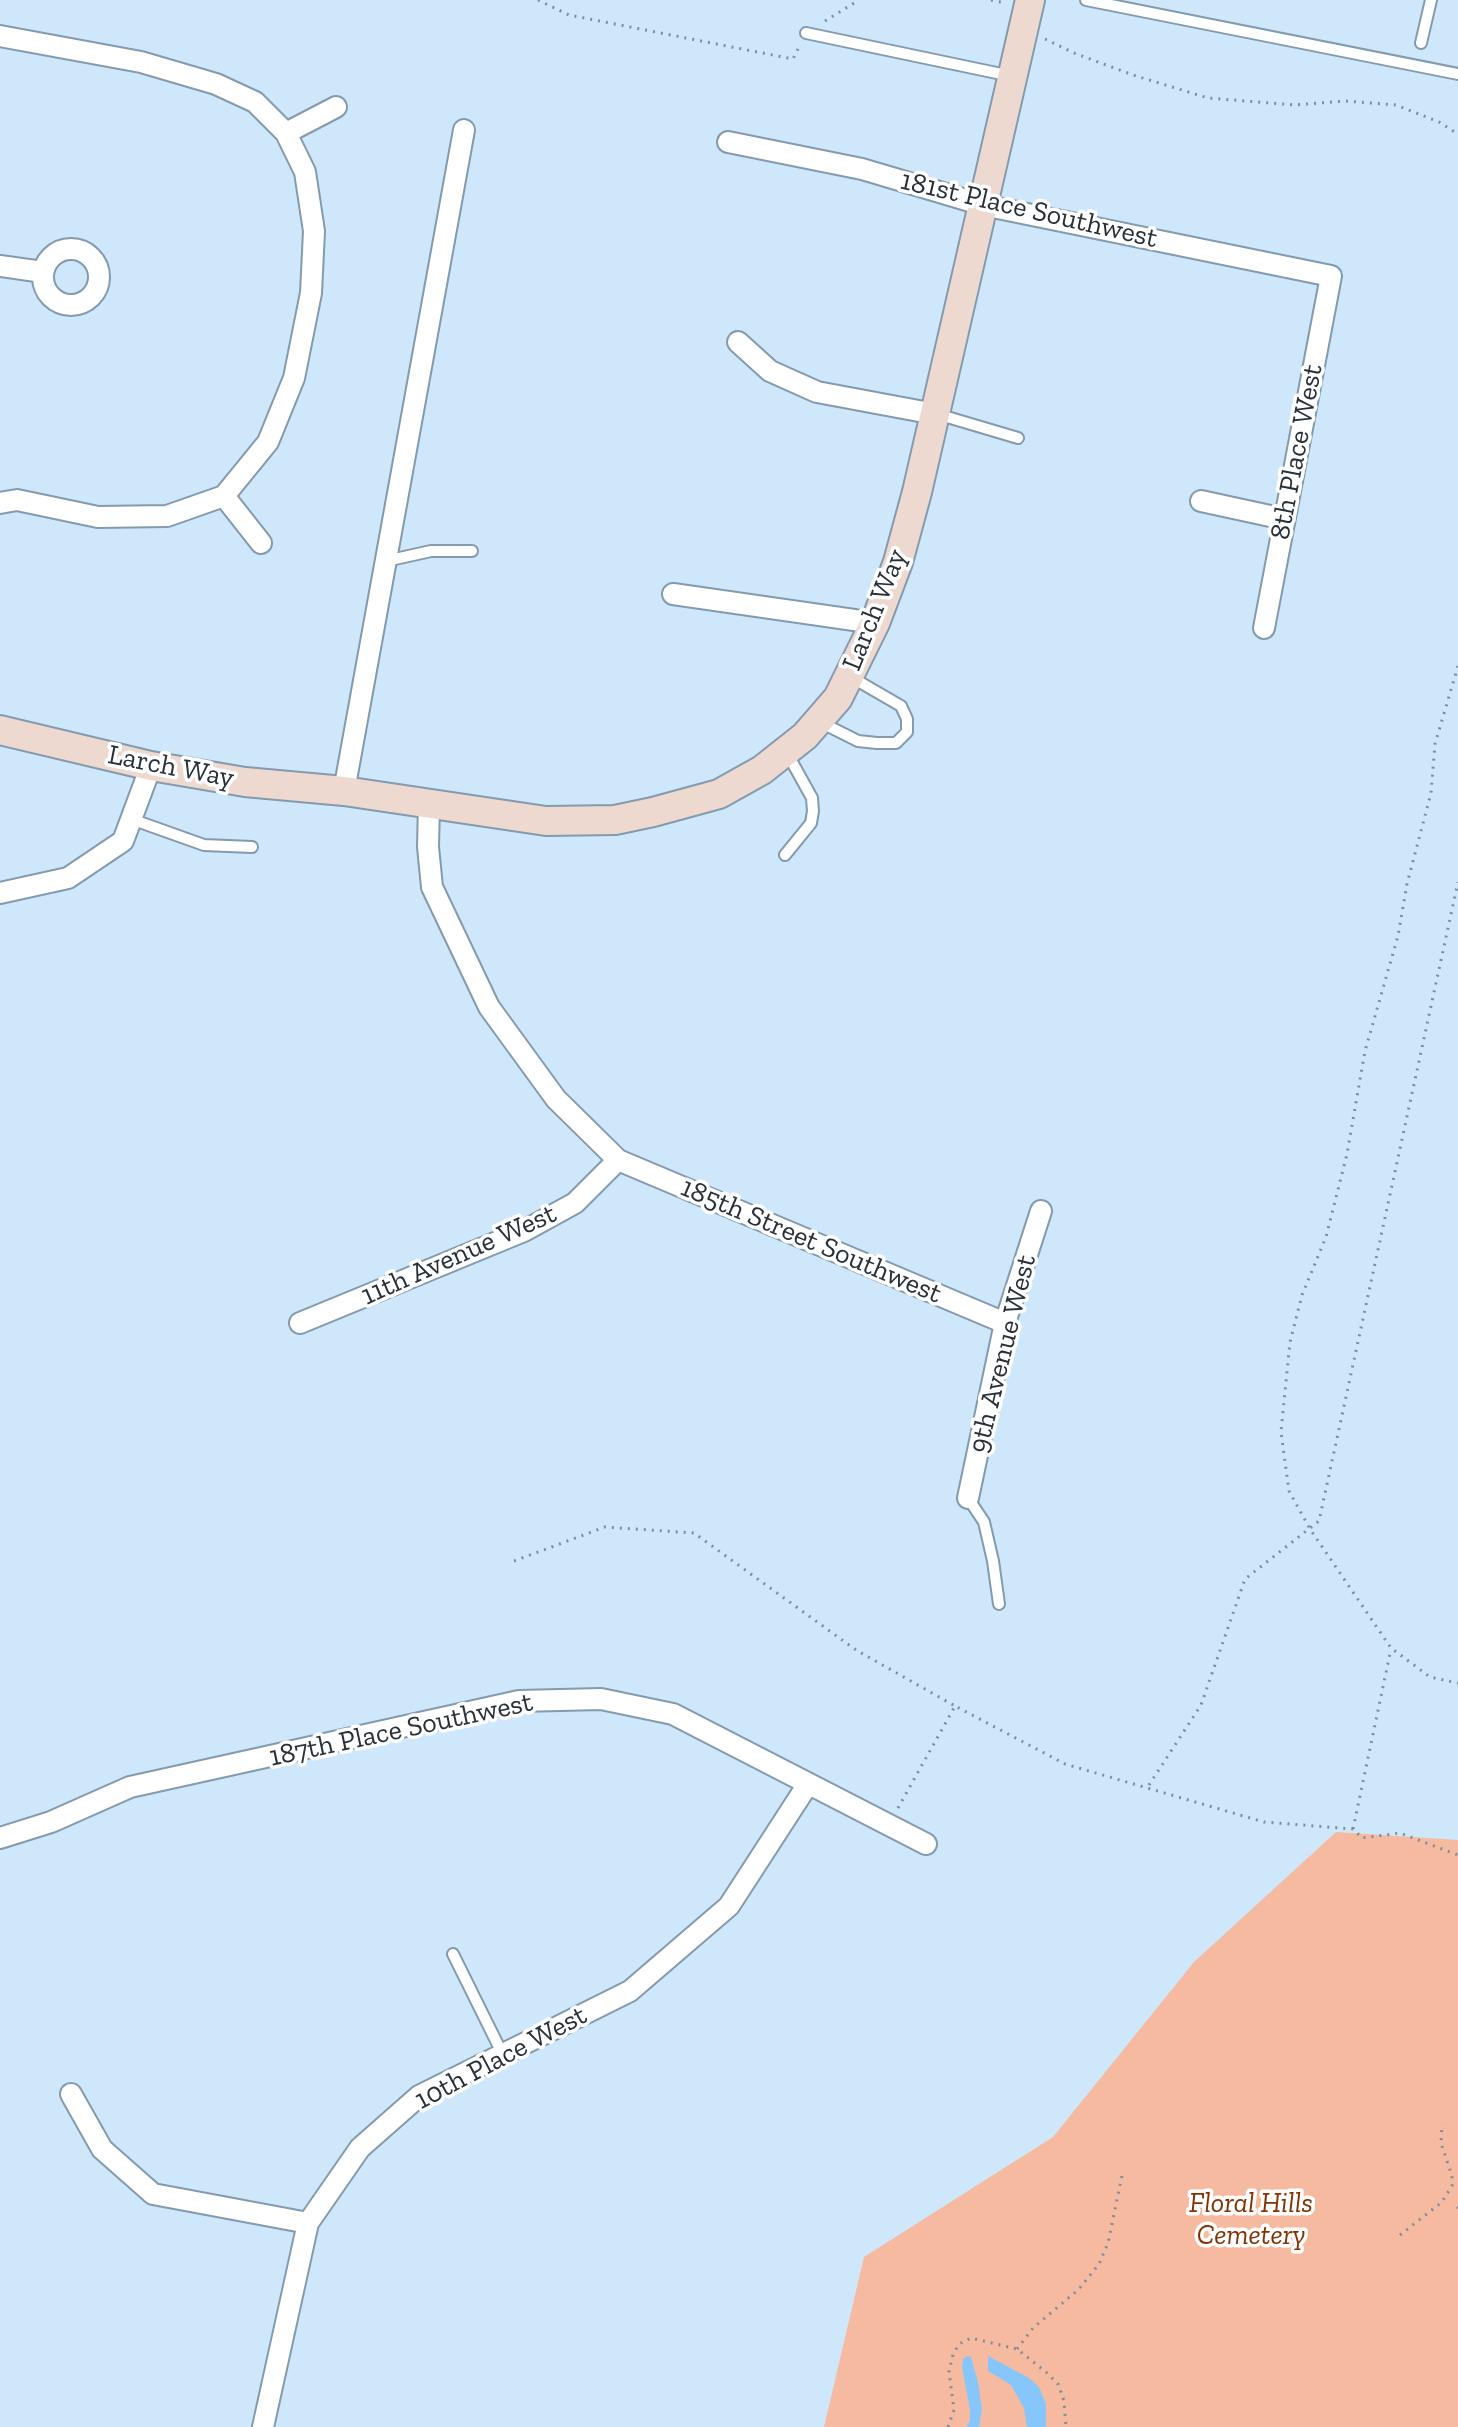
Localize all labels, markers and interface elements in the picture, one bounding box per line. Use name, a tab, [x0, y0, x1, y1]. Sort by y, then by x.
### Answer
street label: 181st Place Southwest	[897, 164, 1161, 256]
street label: 8th Place West	[1264, 362, 1330, 542]
street label: Larch Way	[836, 545, 914, 675]
street label: Larch Way	[105, 738, 237, 796]
street label: 185th Street Southwest	[675, 1171, 947, 1311]
street label: 11th Avenue West	[356, 1197, 562, 1313]
street label: 9th Avenue West	[962, 1251, 1044, 1457]
street label: 187th Place Southwest	[266, 1686, 536, 1774]
street label: 10th Place West	[409, 1999, 593, 2117]
park label: Floral Hills Cemetery	[1189, 2187, 1313, 2253]

